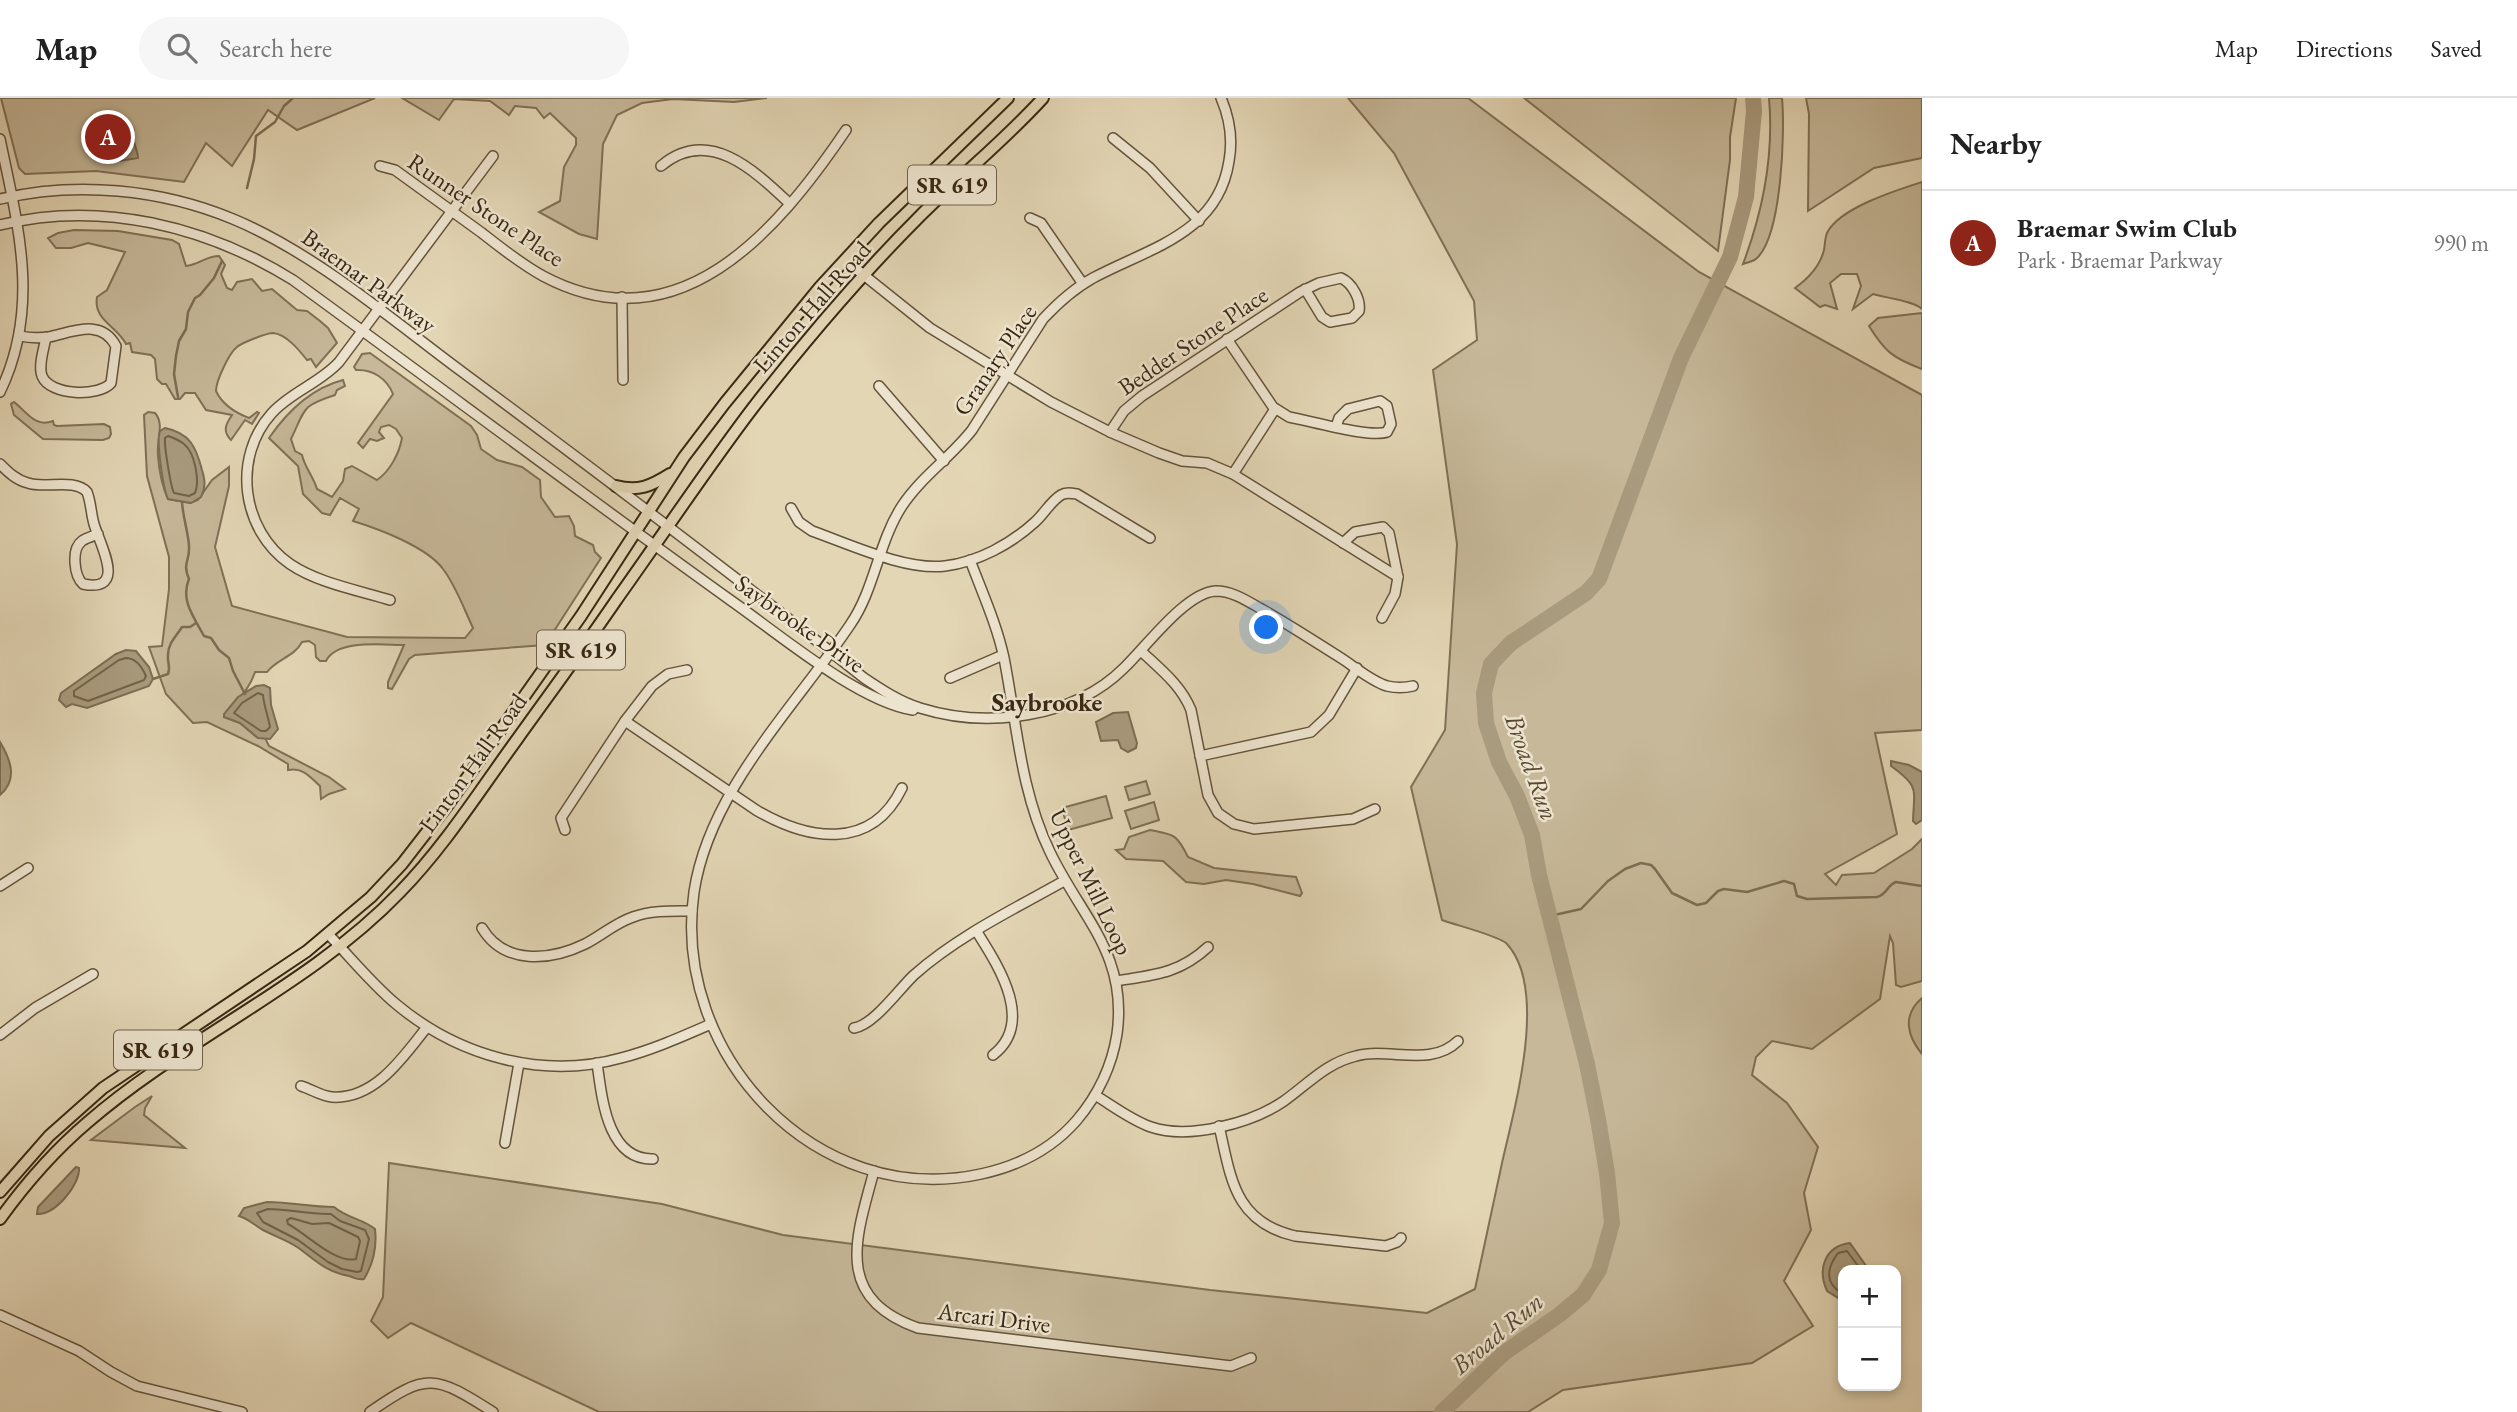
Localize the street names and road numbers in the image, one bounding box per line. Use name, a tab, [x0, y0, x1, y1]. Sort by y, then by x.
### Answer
street label: Runner Stone Place	[402, 146, 570, 273]
road number: SR 619	[908, 166, 996, 204]
street label: Braemar Parkway	[296, 221, 443, 340]
street label: Linton Hall Road	[746, 234, 878, 379]
street label: Bedder Stone Place	[1112, 279, 1274, 402]
street label: Granary Place	[946, 298, 1043, 421]
street label: Saybrooke Drive	[729, 567, 871, 680]
road number: SR 619	[537, 630, 625, 670]
street label: Linton Hall Road	[412, 686, 534, 839]
street label: Upper Mill Loop	[1043, 804, 1140, 960]
road number: SR 619	[114, 1030, 202, 1070]
street label: Arcari Drive	[935, 1295, 1052, 1340]

